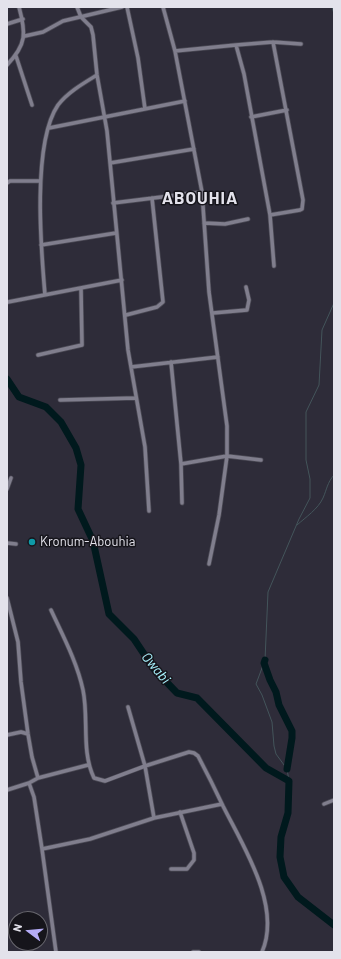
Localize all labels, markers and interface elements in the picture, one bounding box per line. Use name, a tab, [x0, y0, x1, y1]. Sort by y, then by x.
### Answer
district label: ABOUHIA	[162, 188, 238, 208]
place label: Kronum-Abouhia	[40, 534, 135, 550]
marker: Kronum-Abouhia	[27, 537, 37, 547]
water label: Owabi	[138, 649, 174, 687]
north arrow	[8, 911, 48, 951]
text: N	[10, 923, 24, 933]

